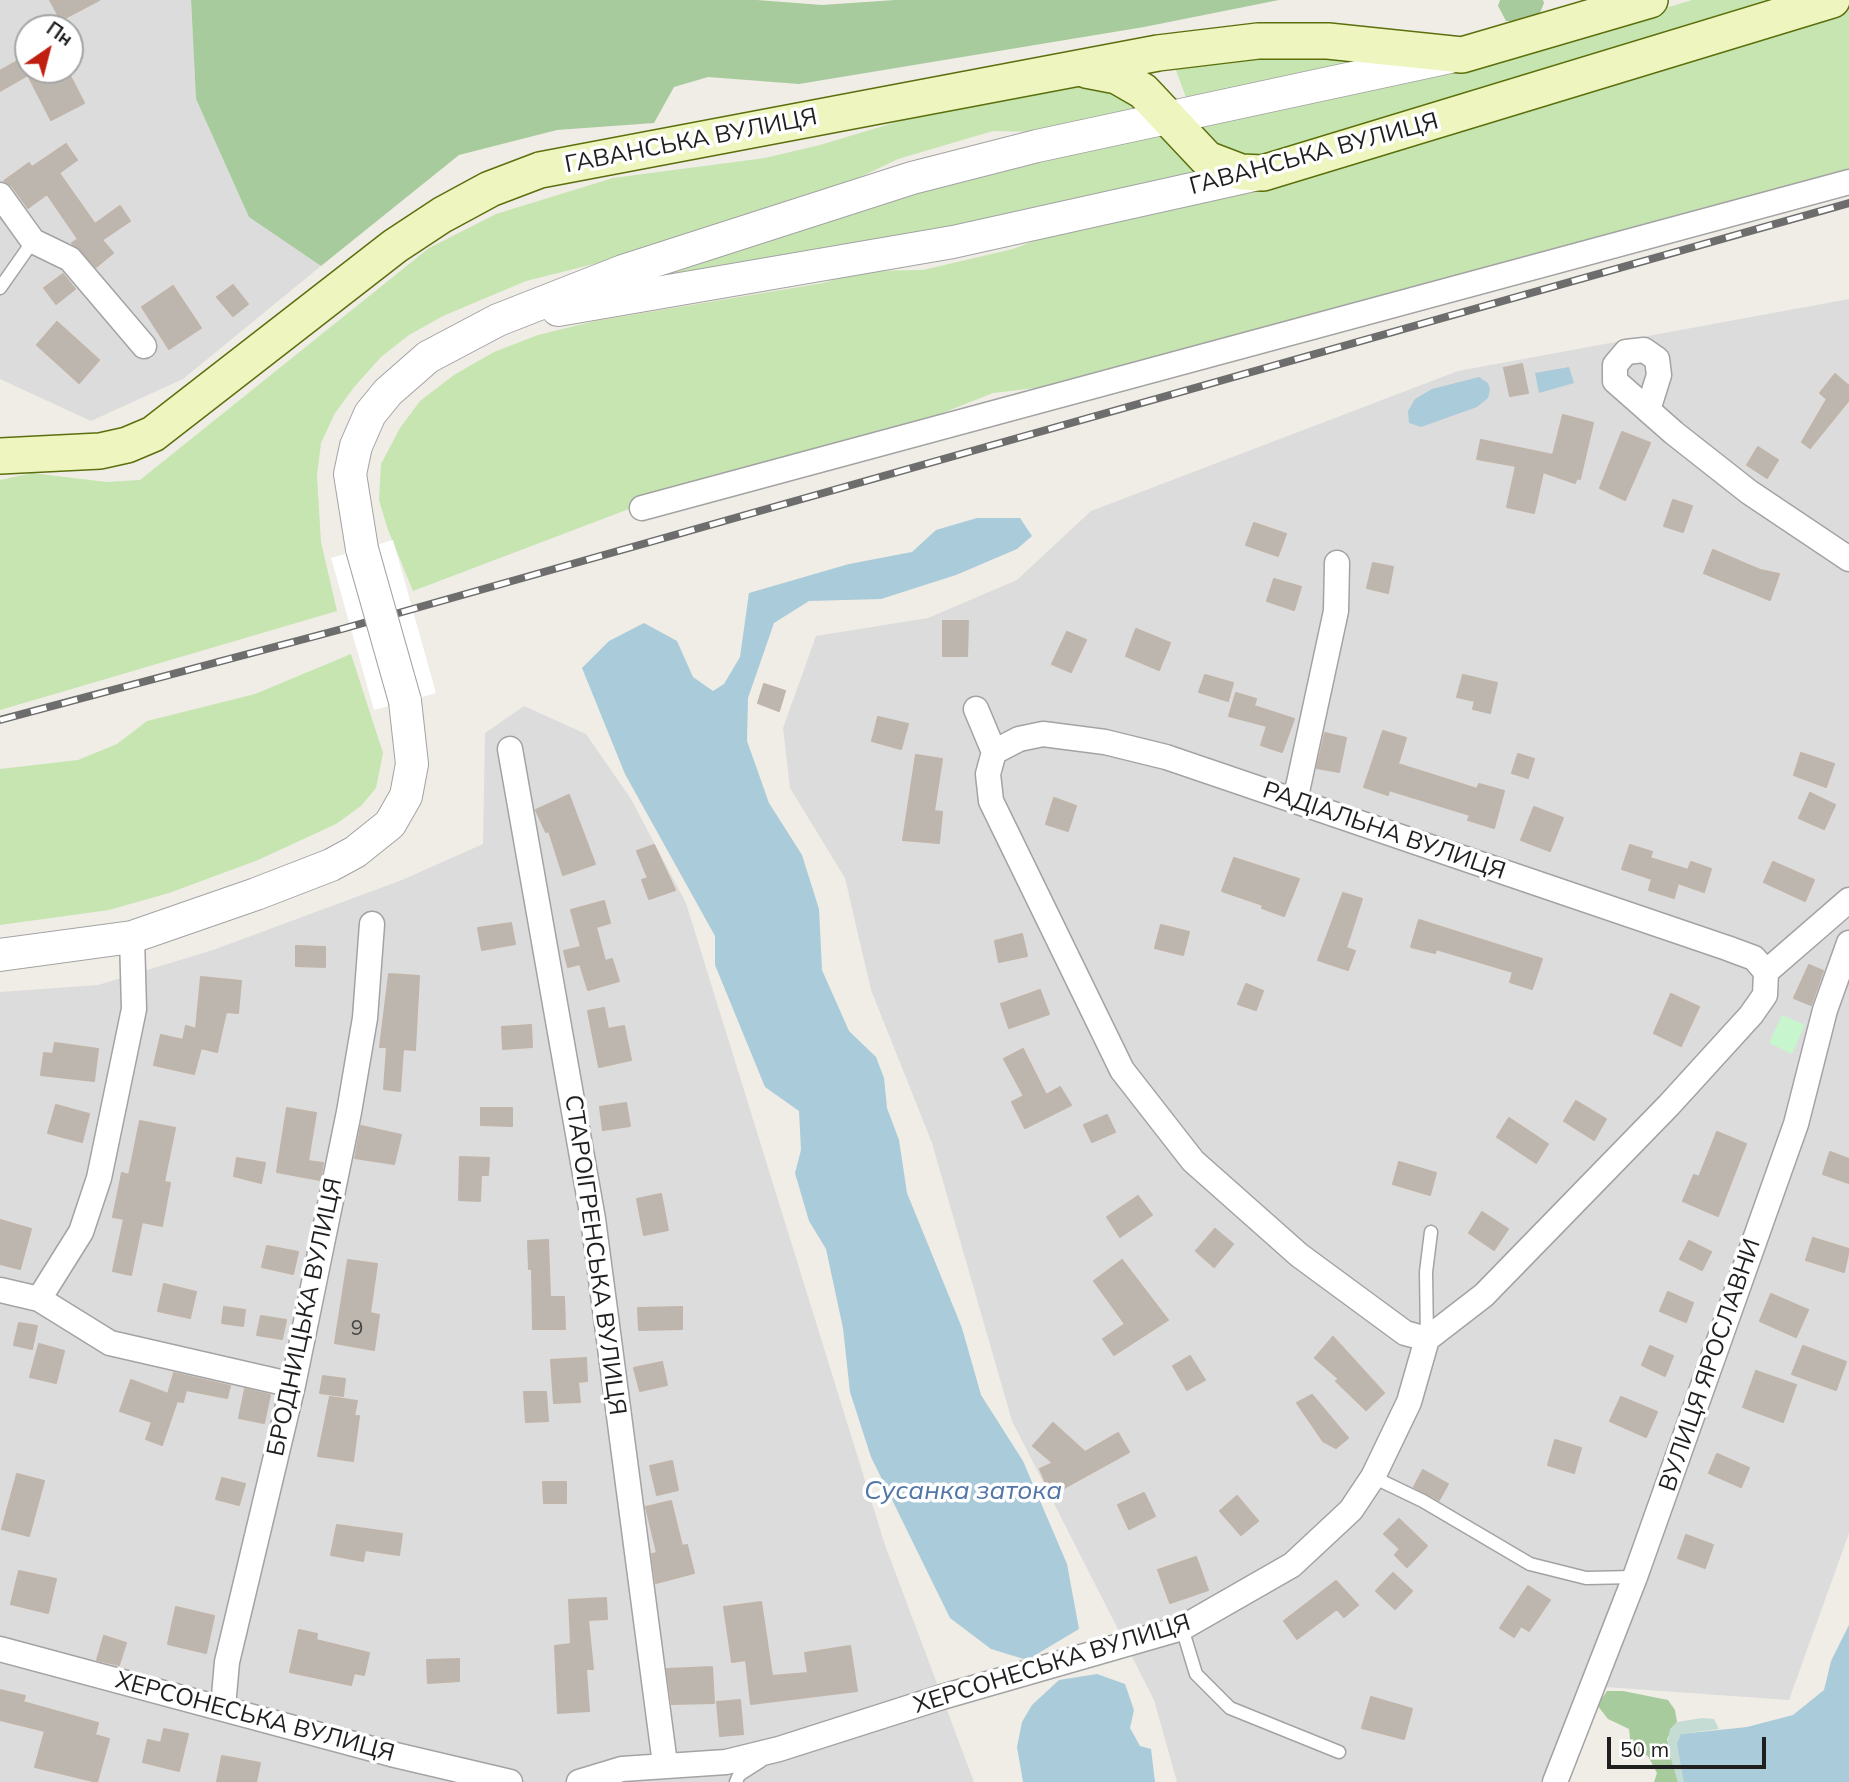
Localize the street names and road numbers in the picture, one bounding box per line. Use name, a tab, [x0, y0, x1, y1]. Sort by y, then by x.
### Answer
street label: ГАВАНСЬКА ВУЛИЦЯ	[562, 102, 820, 180]
street label: ГАВАНСЬКА ВУЛИЦЯ	[1186, 107, 1442, 201]
street label: РАДІАЛЬНА ВУЛИЦЯ	[1259, 776, 1509, 886]
street label: СТАРОІГРЕНСЬКА ВУЛИЦЯ	[558, 1093, 632, 1417]
street label: БРОДНИЦЬКА ВУЛИЦЯ	[261, 1175, 349, 1459]
street label: ВУЛИЦЯ ЯРОСЛАВНИ	[1653, 1235, 1767, 1495]
street label: ХЕРСОНЕСЬКА ВУЛИЦЯ	[910, 1608, 1194, 1720]
street label: ХЕРСОНЕСЬКА ВУЛИЦЯ	[112, 1666, 398, 1768]

